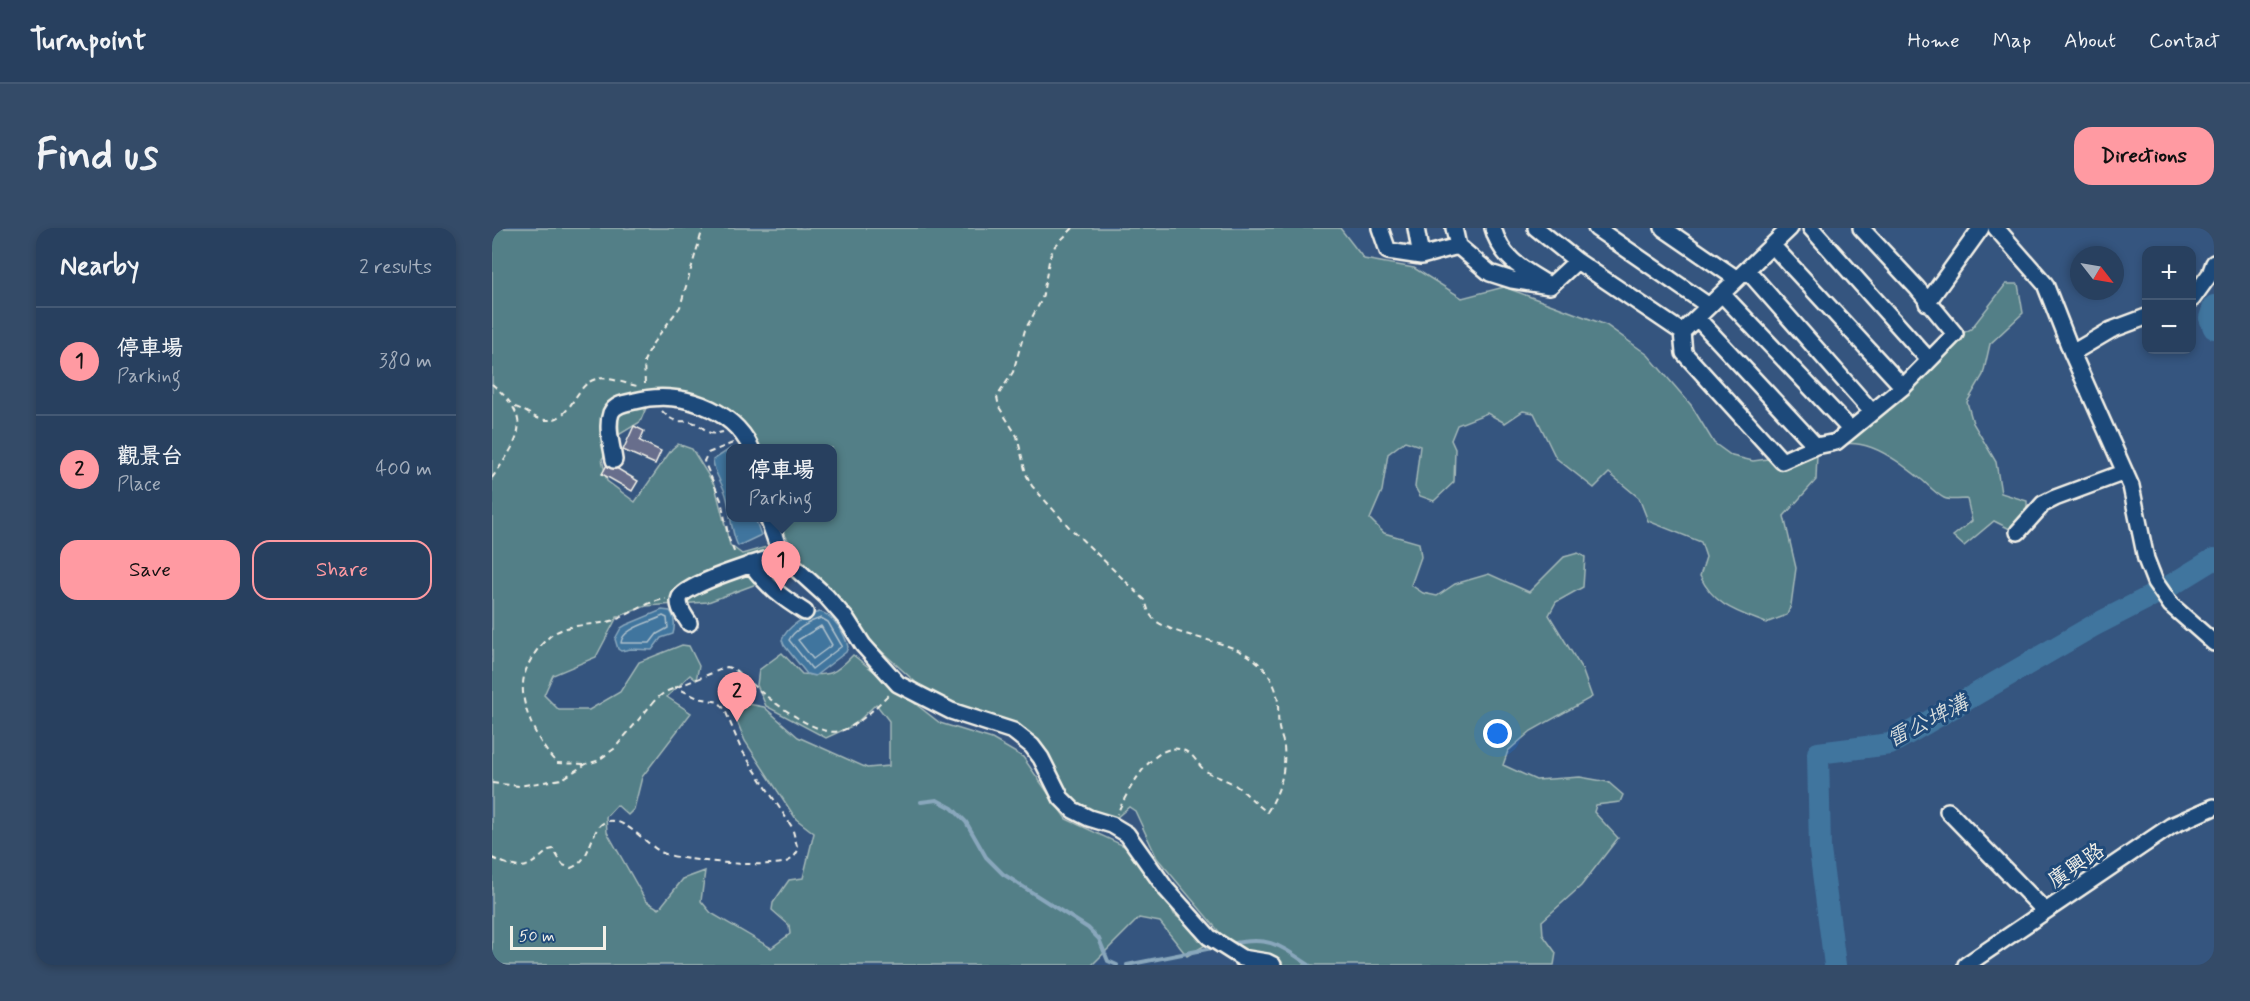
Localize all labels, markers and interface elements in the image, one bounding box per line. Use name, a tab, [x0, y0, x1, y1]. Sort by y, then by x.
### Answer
text: Turnpoint	[30, 23, 146, 60]
text: Home	[1908, 27, 1960, 55]
text: Map	[1993, 27, 2031, 55]
text: About	[2064, 27, 2116, 55]
text: Contact	[2149, 27, 2220, 55]
button: Directions	[2074, 127, 2214, 185]
text: Find us	[36, 129, 158, 184]
north arrow	[2070, 246, 2124, 300]
map controls	[2142, 246, 2196, 354]
button: +	[2142, 246, 2196, 300]
text: Nearby	[60, 250, 139, 284]
text: 2 results	[359, 254, 432, 281]
button: −	[2142, 300, 2196, 354]
text: 停車場	[117, 335, 183, 363]
text: 1	[75, 348, 84, 375]
text: 380 m	[379, 348, 432, 375]
text: Parking	[117, 363, 181, 390]
text: 觀景台	[117, 443, 183, 471]
popup	[726, 444, 837, 522]
text: 2	[75, 456, 84, 483]
text: 400 m	[376, 456, 432, 483]
text: 停車場	[748, 457, 815, 485]
text: Place	[117, 471, 161, 498]
text: Parking	[748, 485, 812, 512]
button: Save	[60, 540, 240, 600]
button: Share	[252, 540, 432, 600]
pin: 1	[762, 542, 800, 591]
pin: 2	[718, 672, 756, 722]
water label: 雷公埤溝	[1882, 688, 1975, 754]
your location	[1483, 719, 1512, 748]
street label: 廣興路	[2043, 837, 2111, 895]
scale bar	[510, 923, 606, 950]
text: 50 m	[519, 926, 555, 947]

